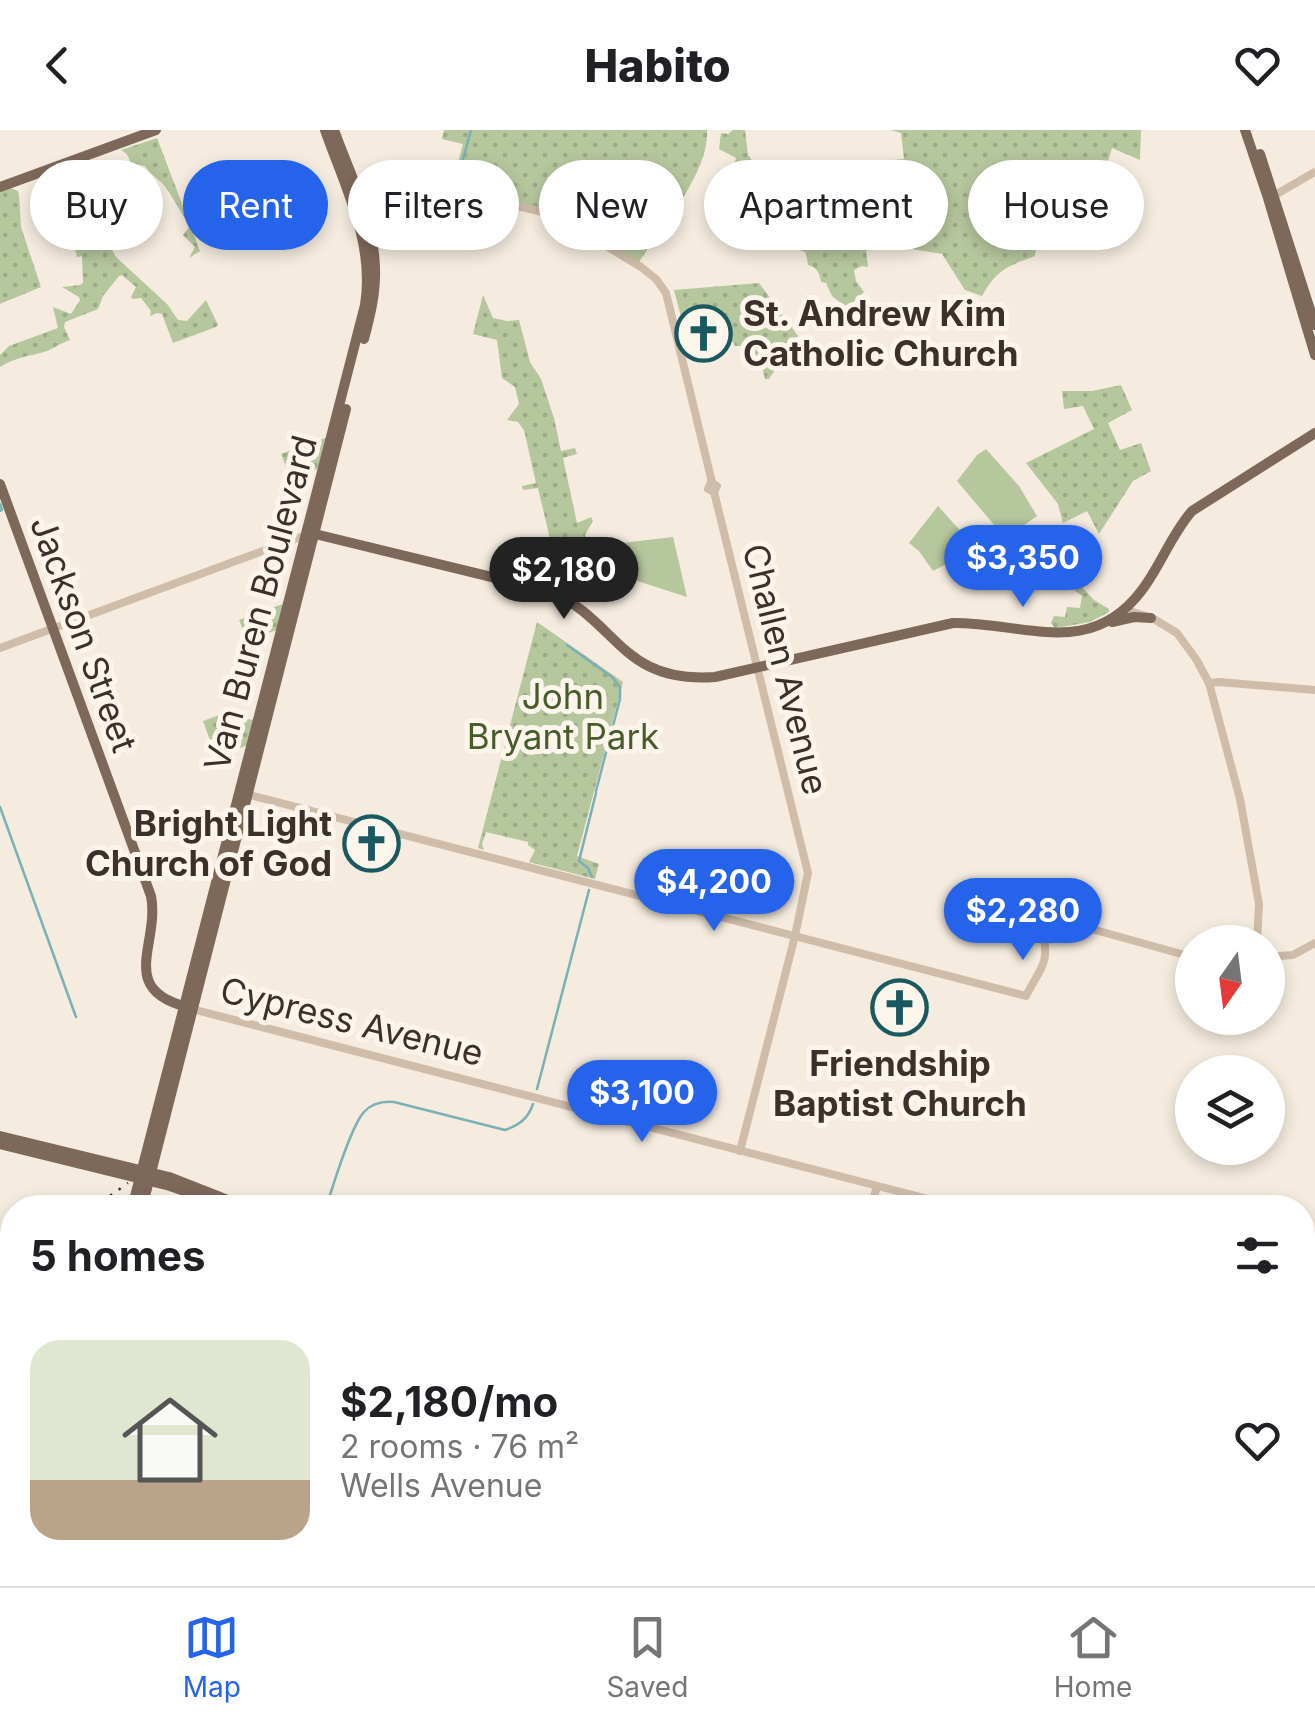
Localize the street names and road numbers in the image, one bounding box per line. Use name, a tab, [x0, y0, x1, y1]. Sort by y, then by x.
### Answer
street label: Van Buren Boulevard	[195, 431, 325, 775]
street label: Jackson Street	[22, 510, 146, 758]
street label: Challen Avenue	[735, 539, 837, 799]
street label: Cypress Avenue	[216, 968, 488, 1074]

